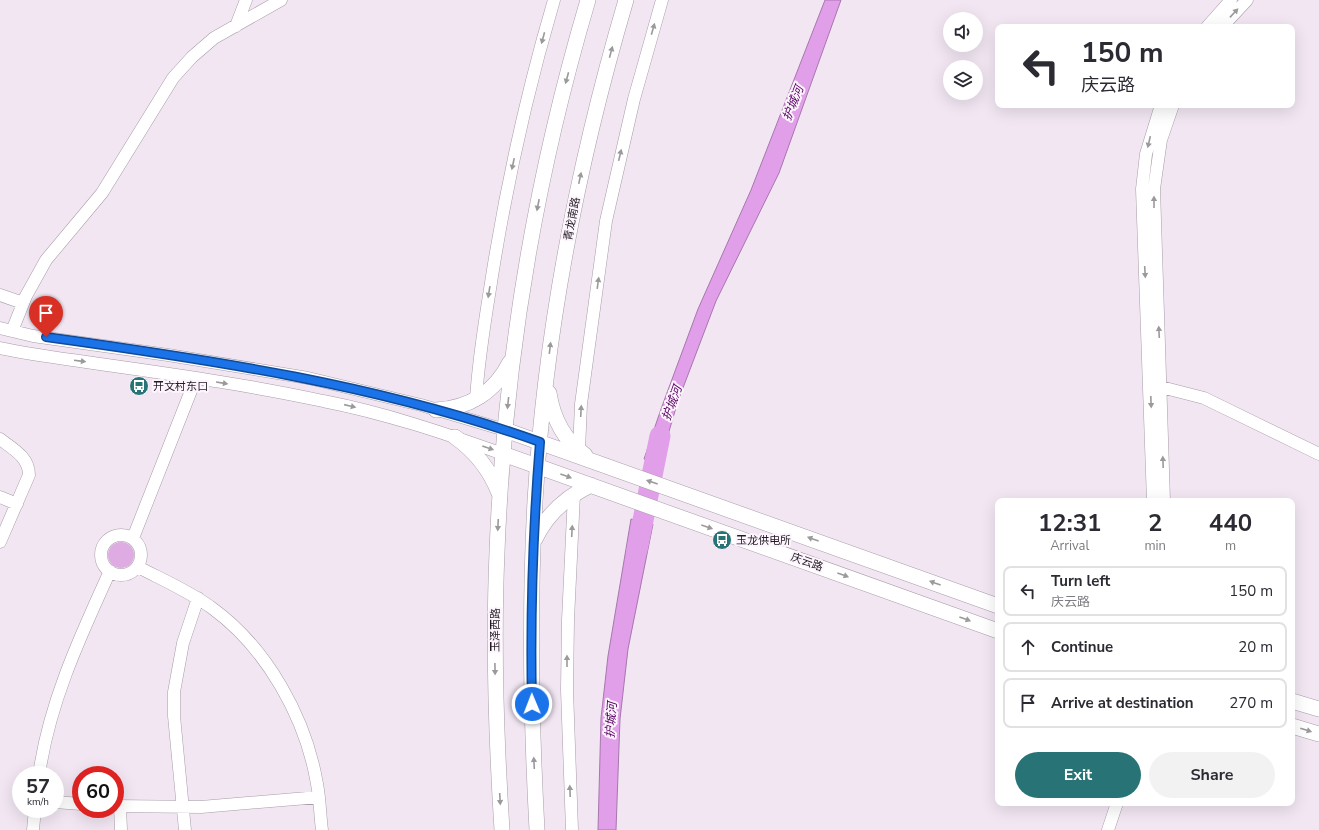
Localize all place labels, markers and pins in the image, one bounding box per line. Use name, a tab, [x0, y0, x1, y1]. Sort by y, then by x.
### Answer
pin	[29, 296, 63, 337]
bus stop icon: 开文村东口	[128, 375, 150, 397]
place label: 开文村东口	[153, 379, 208, 394]
bus stop icon: 玉龙供电所	[711, 529, 733, 551]
place label: 玉龙供电所	[736, 533, 791, 548]

